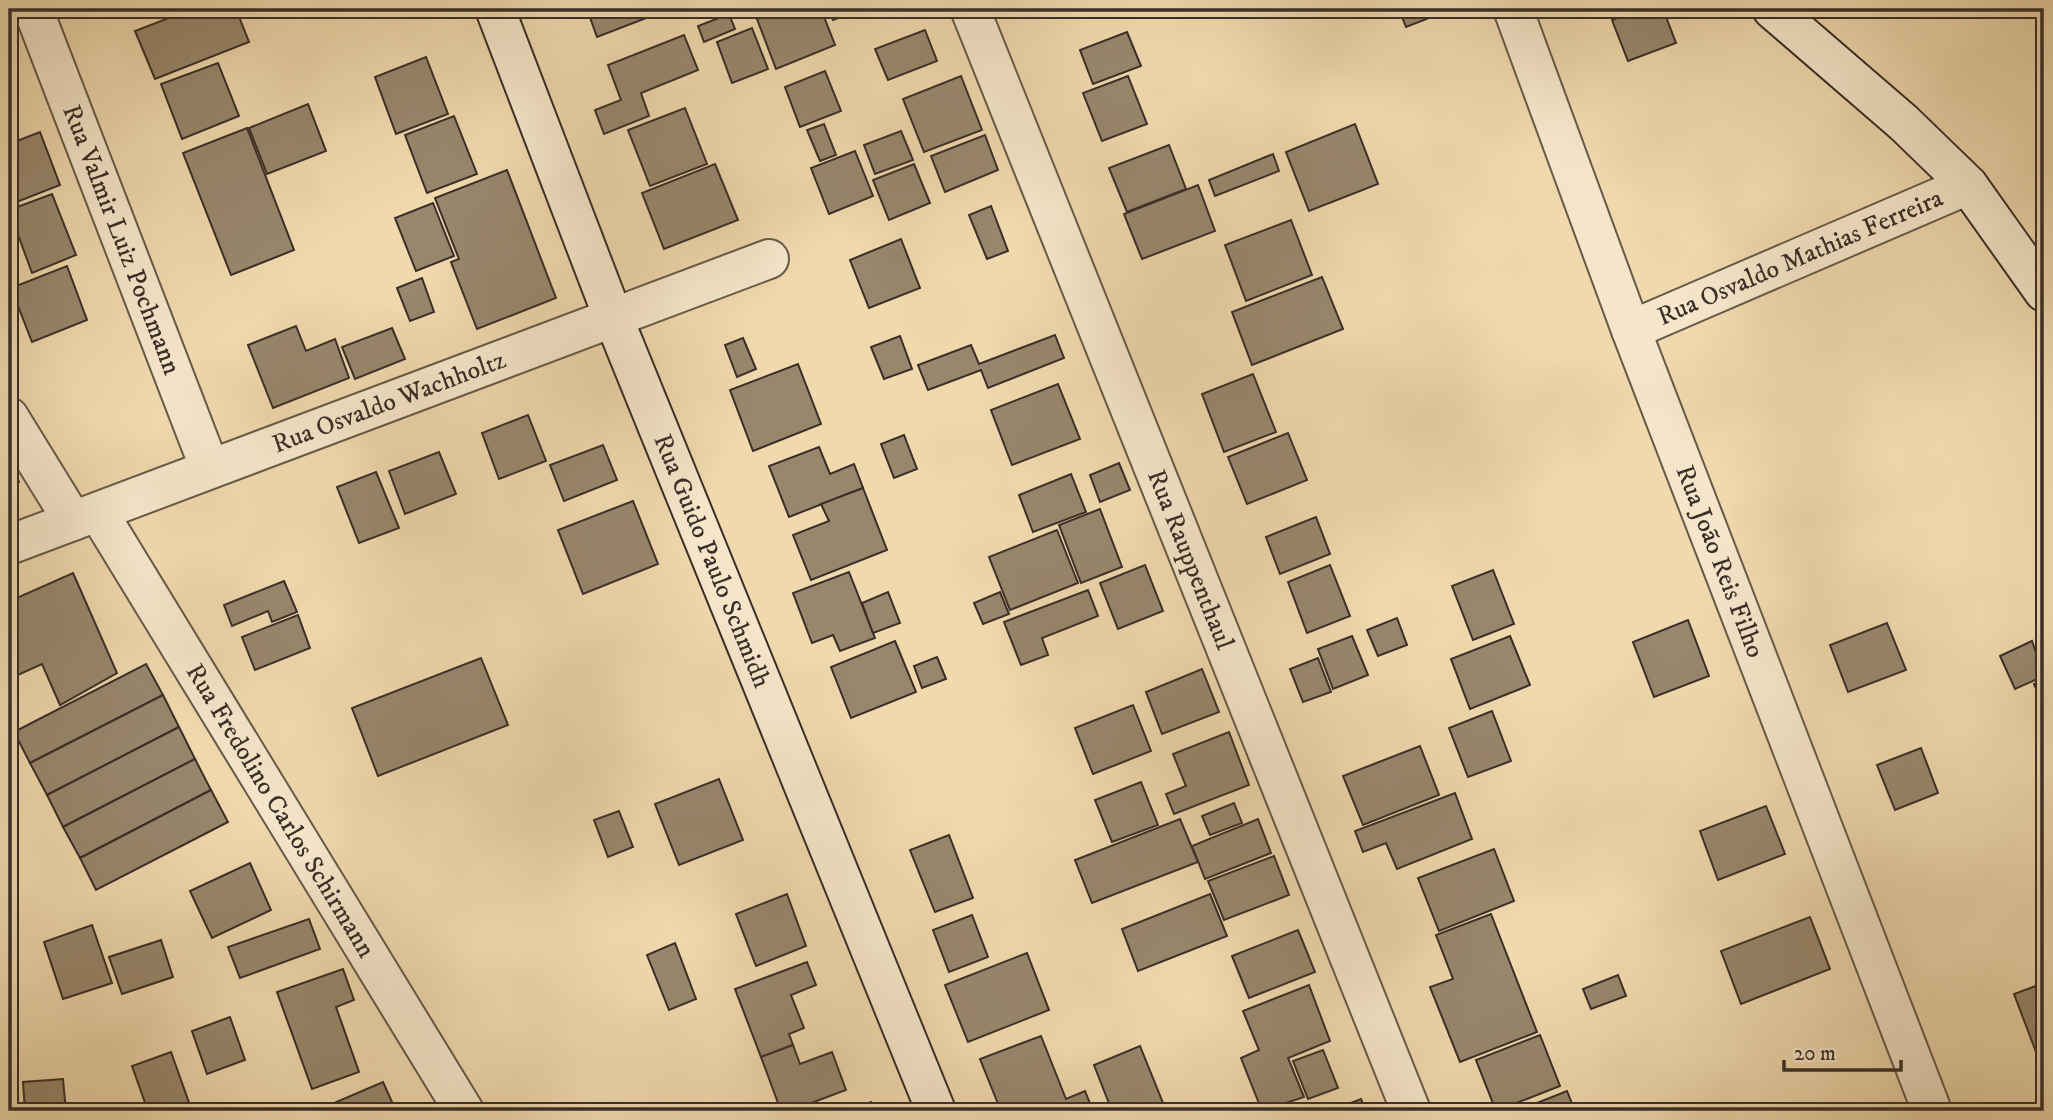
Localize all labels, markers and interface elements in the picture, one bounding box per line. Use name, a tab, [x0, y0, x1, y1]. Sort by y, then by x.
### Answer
street label: Rua Valmir Luiz Pochmann	[55, 100, 189, 380]
street label: Rua Osvaldo Mathias Ferreira	[1652, 181, 1948, 333]
street label: Rua Osvaldo Wachholtz	[268, 343, 510, 461]
street label: Rua Guido Paulo Schmidh	[646, 429, 779, 693]
street label: Rua João Reis Filho	[1668, 460, 1772, 662]
street label: Rua Rauppenthaul	[1139, 465, 1241, 655]
street label: Rua Fredolino Carlos Schirmann	[178, 658, 383, 964]
scale bar	[1784, 1029, 1901, 1073]
text: 20 m	[1794, 1041, 1836, 1067]

